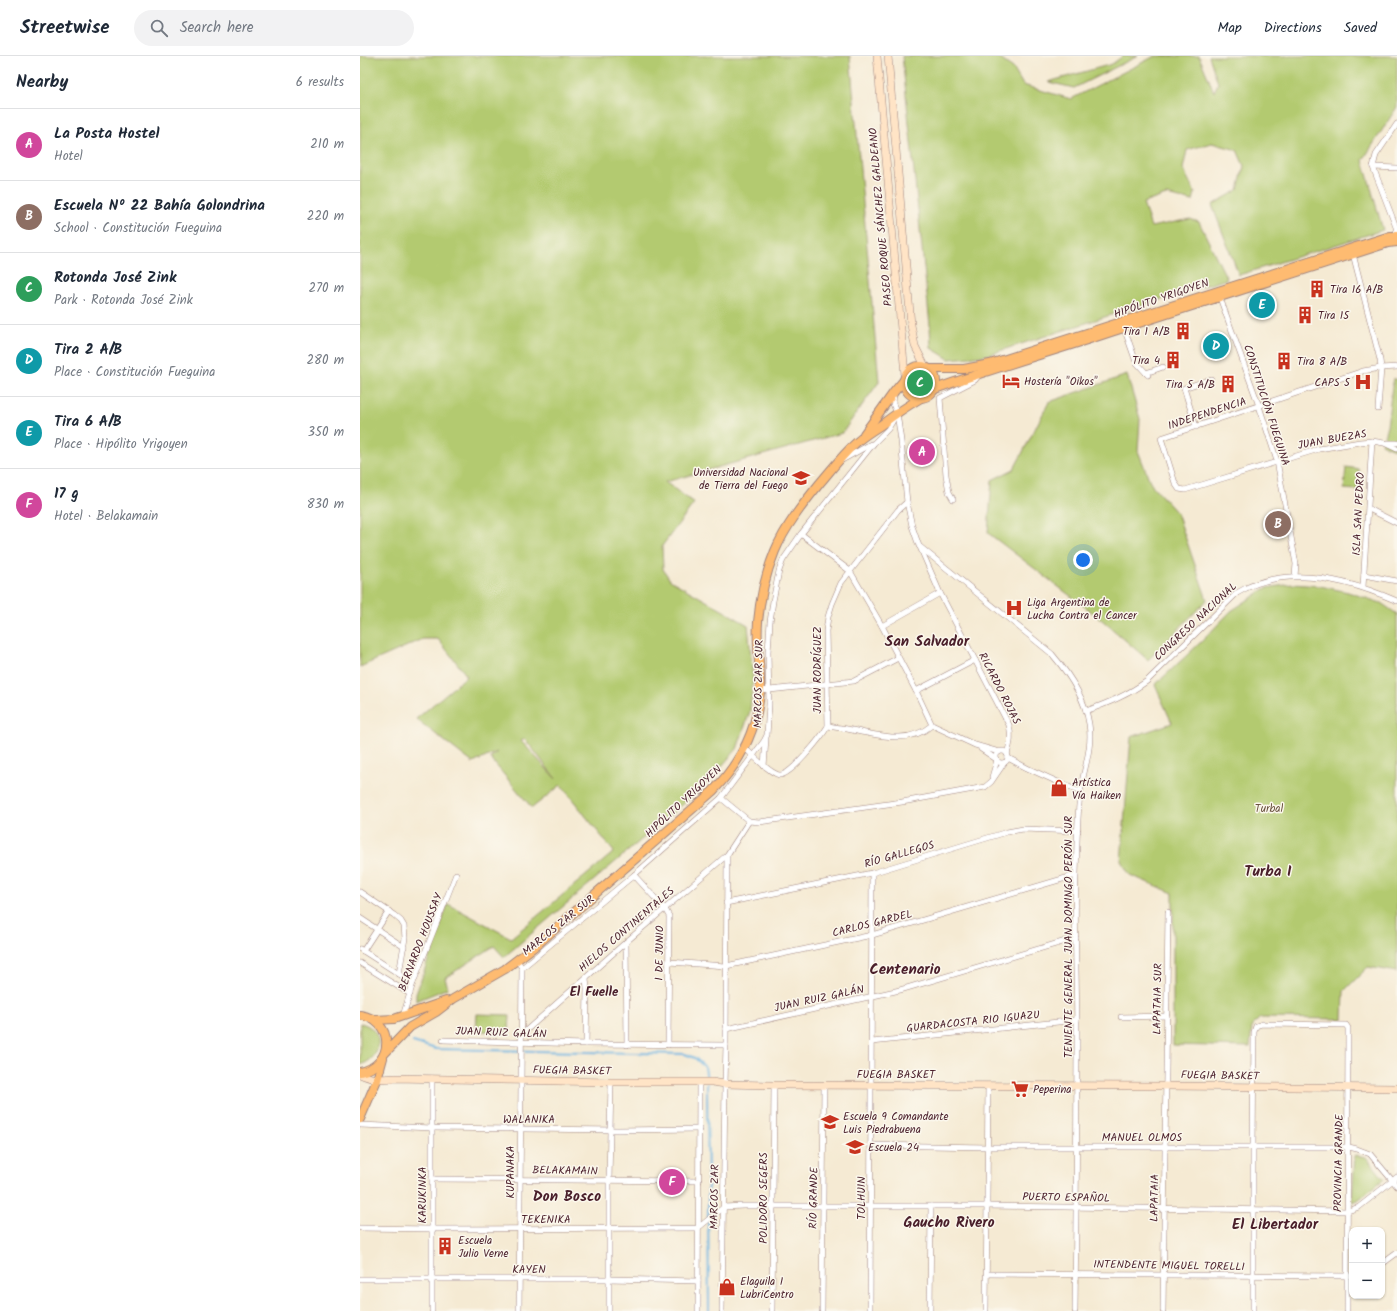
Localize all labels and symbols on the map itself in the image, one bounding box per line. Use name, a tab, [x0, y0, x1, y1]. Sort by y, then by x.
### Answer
street label: PASEO ROQUE SÁNCHEZ GALDEANO	[864, 127, 898, 307]
street label: HIPÓLITO YRIGOYEN	[1111, 274, 1212, 324]
building icon: Tira 16 A/B	[1307, 279, 1327, 299]
place label: Tira 16 A/B	[1330, 281, 1383, 299]
pin: E	[1249, 290, 1275, 320]
building icon: Tira 15	[1295, 305, 1315, 325]
place label: Tira 15	[1318, 307, 1350, 325]
building icon: Tira 1 A/B	[1173, 321, 1193, 341]
place label: Tira 1 A/B	[1123, 323, 1170, 341]
pin: D	[1203, 331, 1229, 361]
street label: CONSTITUCIÓN FUEGUINA	[1238, 342, 1294, 469]
building icon: Tira 4	[1163, 350, 1183, 370]
building icon: Tira 8 A/B	[1274, 351, 1294, 371]
place label: Tira 4	[1132, 352, 1160, 370]
place label: Tira 8 A/B	[1297, 353, 1347, 371]
pin: C	[907, 368, 933, 398]
hotel icon: Hostería "Oikos"	[1001, 371, 1021, 391]
hospital icon: CAPS 5	[1353, 372, 1373, 392]
place label: Hostería "Oikos"	[1024, 373, 1098, 391]
building icon: Tira 5 A/B	[1218, 374, 1238, 394]
place label: CAPS 5	[1315, 374, 1351, 392]
place label: Tira 5 A/B	[1165, 376, 1215, 394]
street label: INDEPENDENCIA	[1166, 393, 1249, 435]
street label: JUAN BUEZAS	[1296, 425, 1368, 455]
pin: A	[909, 437, 935, 467]
place label: Universidad Nacional de Tierra del Fuego	[693, 464, 788, 495]
school or university icon: Universidad Nacional de Tierra del Fuego	[791, 468, 811, 488]
street label: ISLA SAN PEDRO	[1348, 472, 1370, 556]
pin: B	[1265, 509, 1291, 539]
your location	[1073, 550, 1093, 570]
street label: CONGRESO NACIONAL	[1150, 578, 1241, 665]
place label: Liga Argentina de Lucha Contra el Cancer	[1027, 594, 1138, 625]
hospital icon: Liga Argentina de Lucha Contra el Cancer	[1004, 598, 1024, 618]
street label: JUAN RODRÍGUEZ	[809, 626, 827, 713]
district label: San Salvador	[885, 630, 970, 654]
street label: MARCOS ZAR SUR	[749, 639, 769, 728]
street label: RICARDO ROJAS	[973, 649, 1025, 728]
street label: HIPÓLITO YRIGOYEN	[641, 761, 727, 842]
place label: Artística Vía Haiken	[1072, 774, 1121, 805]
shop icon: Artística Vía Haiken	[1049, 778, 1069, 798]
park label: Turbal	[1255, 800, 1284, 818]
street label: TENIENTE GENERAL JUAN DOMINGO PERÓN SUR	[1060, 815, 1078, 1058]
street label: RÍO GALLEGOS	[862, 836, 937, 874]
district label: Turba I	[1244, 860, 1292, 884]
street label: HIELOS CONTINENTALES	[575, 883, 679, 977]
street label: BERNARDO HOUSSAY	[394, 890, 448, 994]
street label: MARCOS ZAR SUR	[519, 891, 599, 961]
street label: CARLOS GARDEL	[830, 905, 914, 943]
street label: 1 DE JUNIO	[651, 925, 669, 981]
district label: Centenario	[869, 958, 941, 982]
street label: LAPATAIA SUR	[1148, 963, 1168, 1035]
street label: JUAN RUIZ GALÁN	[773, 981, 866, 1017]
district label: El Fuelle	[570, 982, 619, 1003]
street label: GUARDACOSTA RIO IGUAZU	[905, 1006, 1041, 1038]
street label: JUAN RUIZ GALÁN	[455, 1022, 548, 1044]
street label: FUEGIA BASKET	[533, 1061, 612, 1081]
street label: FUEGIA BASKET	[857, 1066, 936, 1084]
street label: FUEGIA BASKET	[1181, 1066, 1260, 1086]
supermarket icon: Peperina	[1010, 1079, 1030, 1099]
place label: Peperina	[1033, 1081, 1071, 1099]
place label: Escuela 9 Comandante Luis Piedrabuena	[843, 1108, 948, 1139]
street label: WALANIKA	[503, 1111, 555, 1129]
school or university icon: Escuela 9 Comandante Luis Piedrabuena	[820, 1112, 840, 1132]
street label: PROVINCIA GRANDE	[1329, 1113, 1349, 1212]
street label: MANUEL OLMOS	[1102, 1129, 1182, 1147]
school or university icon: Escuela 24	[845, 1137, 865, 1157]
place label: Escuela 24	[868, 1139, 919, 1157]
street label: KUPANAKA	[502, 1145, 520, 1199]
street label: POLIDORO SEGERS	[755, 1152, 773, 1244]
street label: BELAKAMAIN	[532, 1161, 598, 1181]
street label: MARCOS ZAR	[705, 1164, 725, 1230]
street label: KARUKINKA	[414, 1166, 432, 1223]
street label: RÍO GRANDE	[804, 1166, 824, 1229]
pin: F	[659, 1167, 685, 1197]
street label: LAPATAIA	[1146, 1174, 1164, 1222]
street label: TOLHUIN	[853, 1176, 871, 1220]
district label: Don Bosco	[533, 1185, 601, 1209]
street label: PUERTO ESPAÑOL	[1022, 1188, 1110, 1208]
street label: TEKENIKA	[521, 1211, 571, 1229]
district label: Gaucho Rivero	[903, 1211, 995, 1235]
district label: El Libertador	[1232, 1213, 1319, 1237]
place label: Escuela Julio Verne	[458, 1232, 508, 1263]
building icon: Escuela Julio Verne	[435, 1236, 455, 1256]
street label: INTENDENTE MIGUEL TORELLI	[1093, 1256, 1245, 1276]
street label: KAYEN	[512, 1261, 546, 1279]
place label: Elaguila I LubriCentro	[740, 1273, 794, 1304]
shop icon: Elaguila I LubriCentro	[717, 1277, 737, 1297]

